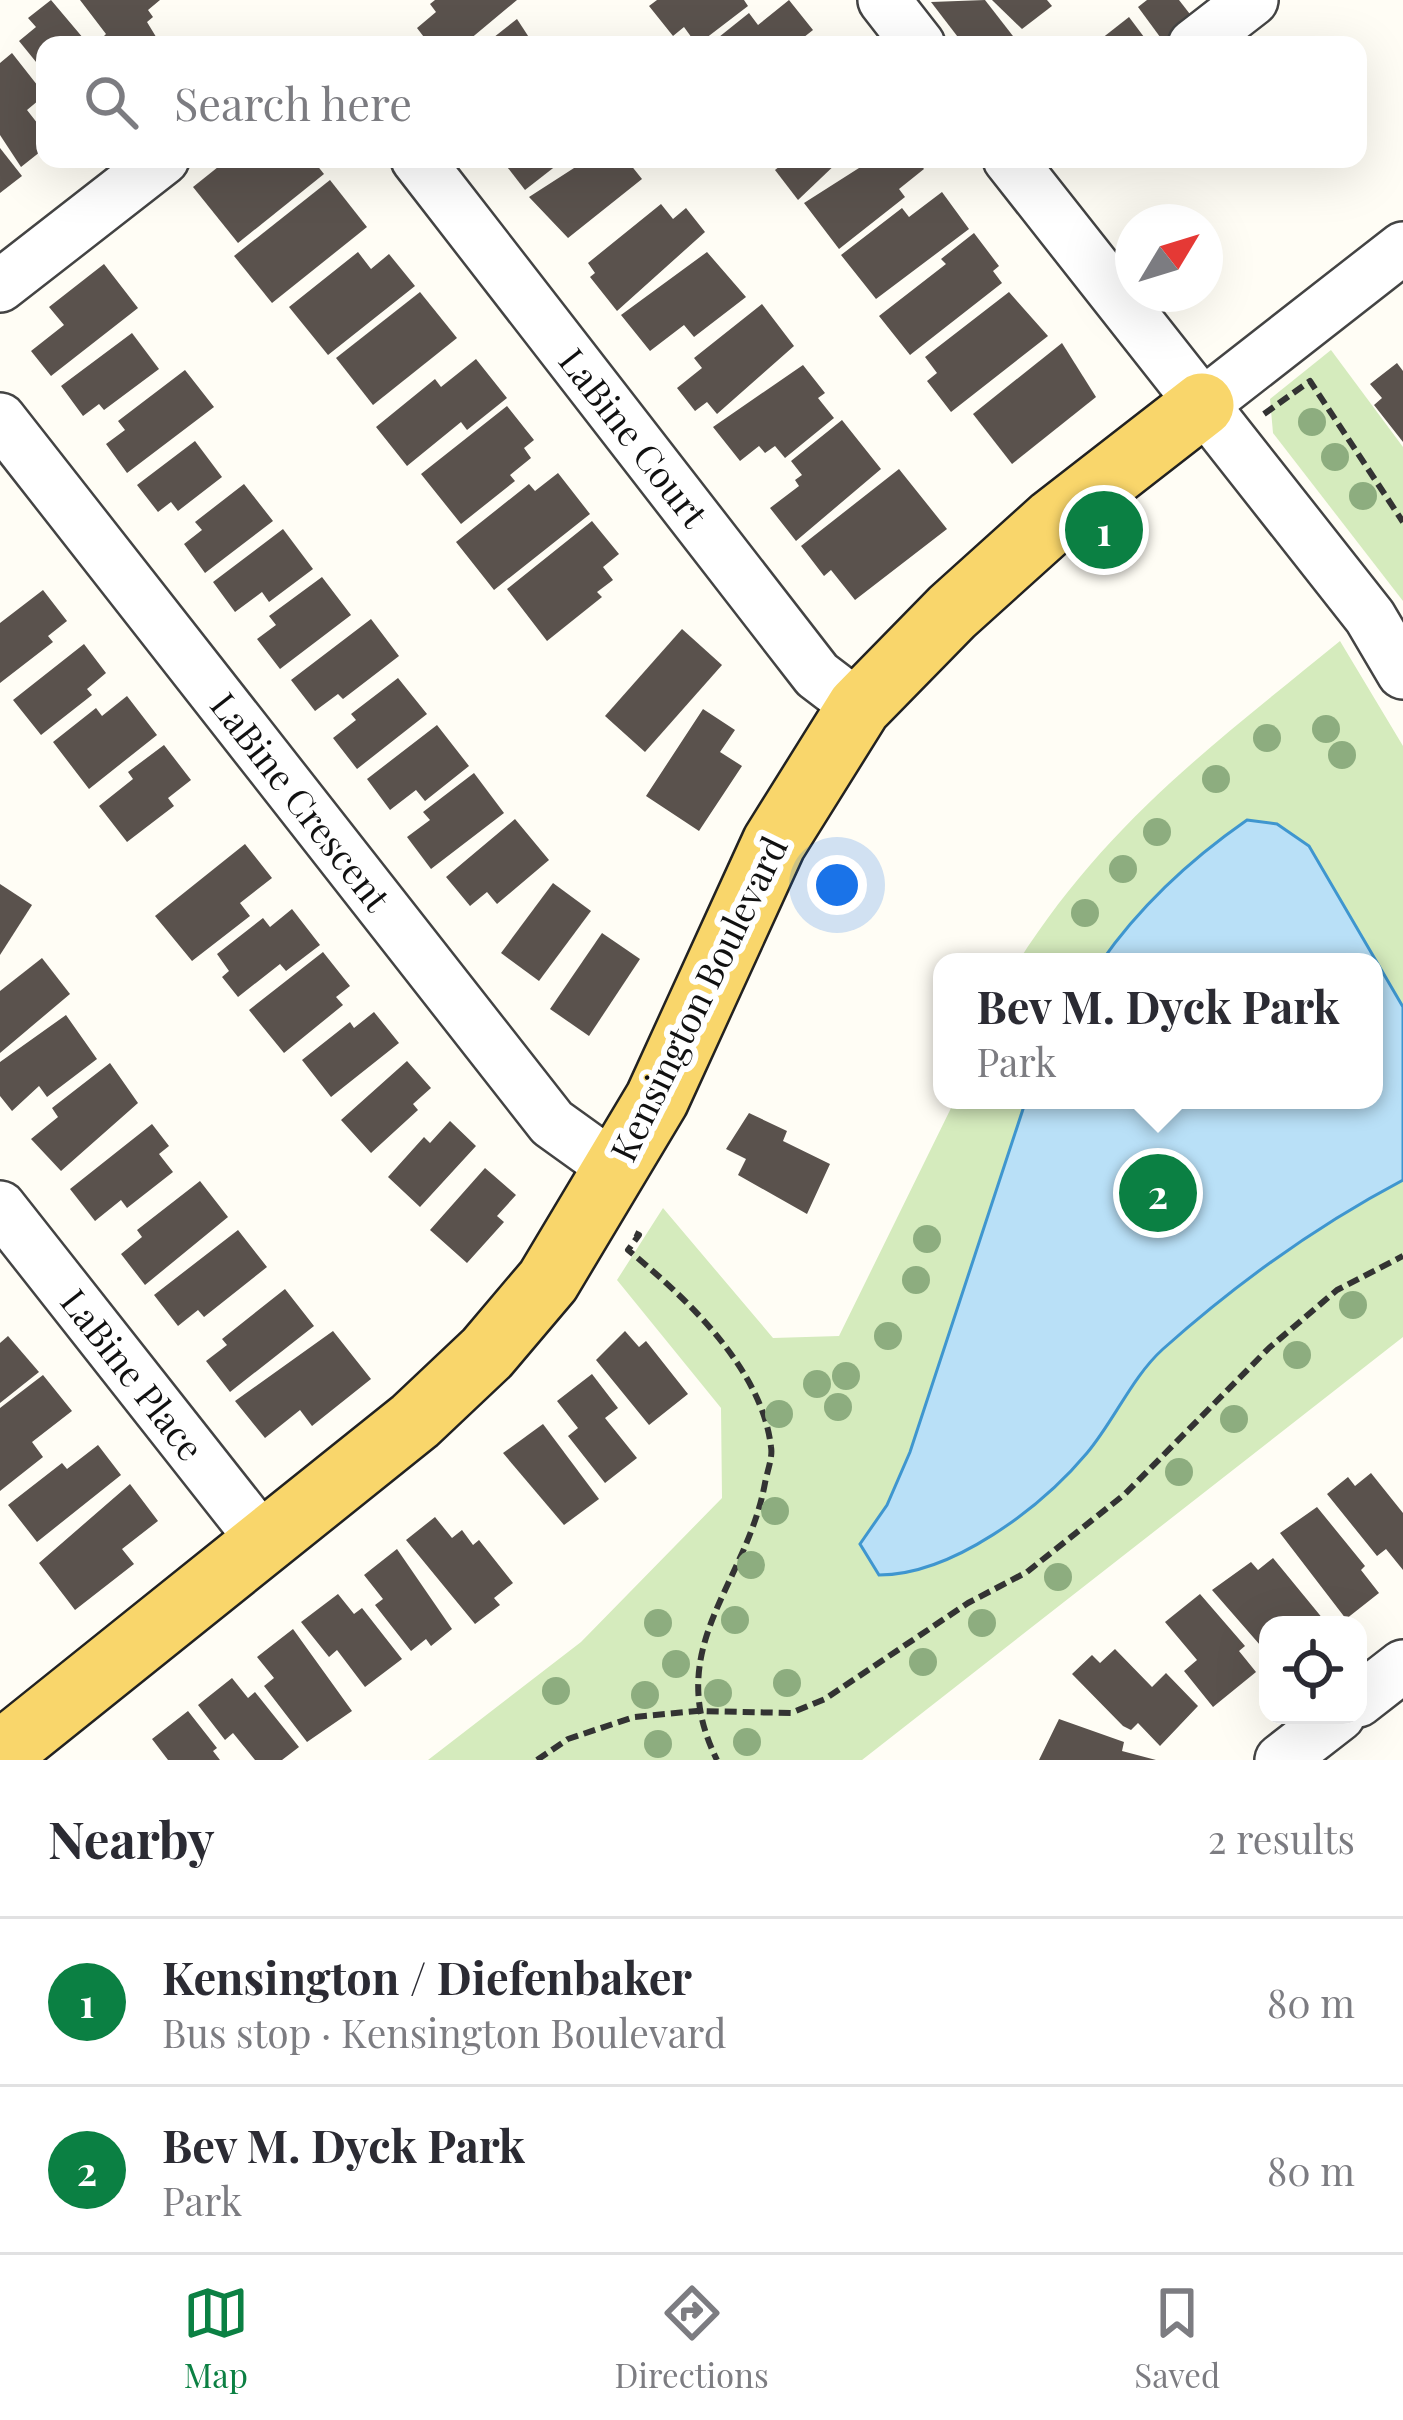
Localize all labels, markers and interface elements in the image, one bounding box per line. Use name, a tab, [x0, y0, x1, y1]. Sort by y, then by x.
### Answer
search box	[36, 36, 1367, 168]
icon: search	[78, 69, 144, 135]
text: Search here	[174, 72, 412, 132]
north arrow	[1115, 204, 1223, 312]
street label: LaBine Court	[550, 337, 720, 537]
pin: 1	[1065, 485, 1143, 575]
street label: LaBine Crescent	[201, 682, 403, 921]
street label: Kensington Boulevard	[598, 828, 797, 1168]
your location	[807, 855, 867, 915]
popup	[933, 953, 1383, 1109]
text: Bev M. Dyck Park	[977, 975, 1339, 1035]
text: Park	[977, 1035, 1057, 1087]
pin: 2	[1119, 1148, 1197, 1238]
street label: LaBine Place	[51, 1278, 216, 1469]
map controls	[1259, 1616, 1367, 1724]
button: locate	[1259, 1616, 1367, 1724]
text: Nearby	[48, 1804, 214, 1872]
text: 2 results	[1208, 1812, 1355, 1864]
text: Kensington / Diefenbaker	[162, 1946, 692, 2006]
text: 1	[80, 1976, 94, 2028]
text: 80 m	[1267, 1976, 1355, 2028]
text: Bus stop · Kensington Boulevard	[162, 2006, 726, 2058]
text: Bev M. Dyck Park	[162, 2114, 525, 2174]
text: 2	[77, 2144, 97, 2196]
text: 80 m	[1267, 2144, 1355, 2196]
text: Park	[162, 2174, 242, 2226]
tab: Map	[183, 2280, 249, 2396]
tab: Directions	[614, 2280, 769, 2396]
tab: Saved	[1134, 2280, 1220, 2396]

